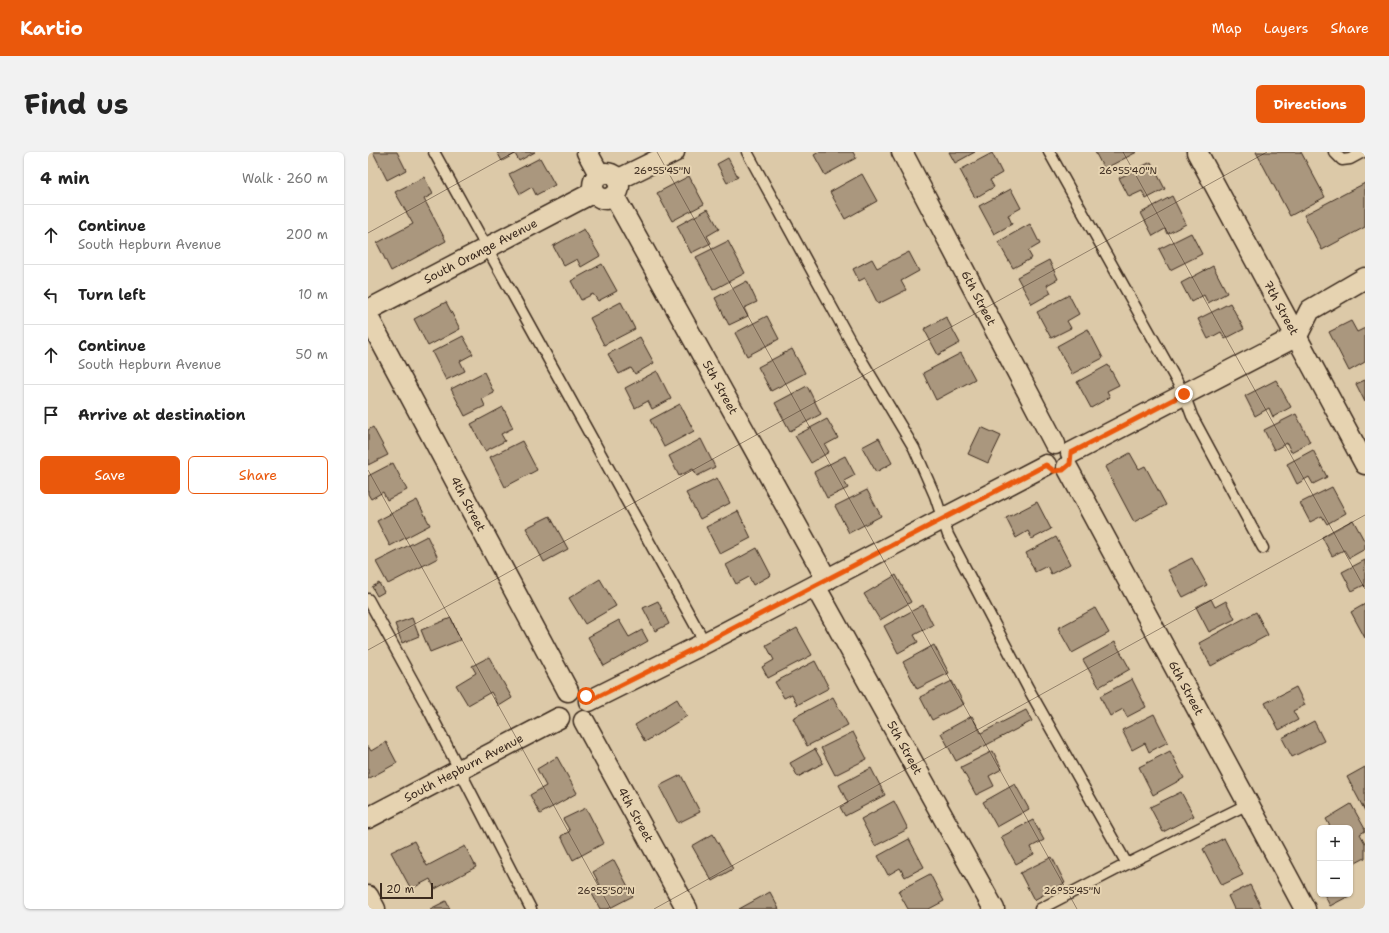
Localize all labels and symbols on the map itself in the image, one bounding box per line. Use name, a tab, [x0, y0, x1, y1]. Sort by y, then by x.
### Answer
text: 26°55'45"N	[633, 164, 691, 177]
text: 26°55'40"N	[1099, 164, 1157, 177]
street label: South Orange Avenue	[421, 215, 540, 287]
street label: 6th Street	[958, 268, 1000, 329]
street label: 7th Street	[1260, 278, 1302, 338]
street label: 5th Street	[699, 358, 742, 417]
route end	[1175, 385, 1193, 403]
street label: 4th Street	[447, 474, 489, 534]
street label: 6th Street	[1165, 658, 1207, 718]
route start	[577, 687, 595, 705]
street label: 5th Street	[883, 718, 926, 778]
street label: South Hepburn Avenue	[401, 730, 526, 806]
street label: 4th Street	[614, 785, 657, 845]
scale bar	[380, 881, 433, 900]
text: 26°55'50"N	[577, 884, 635, 897]
text: 26°55'45"N	[1043, 884, 1101, 897]

